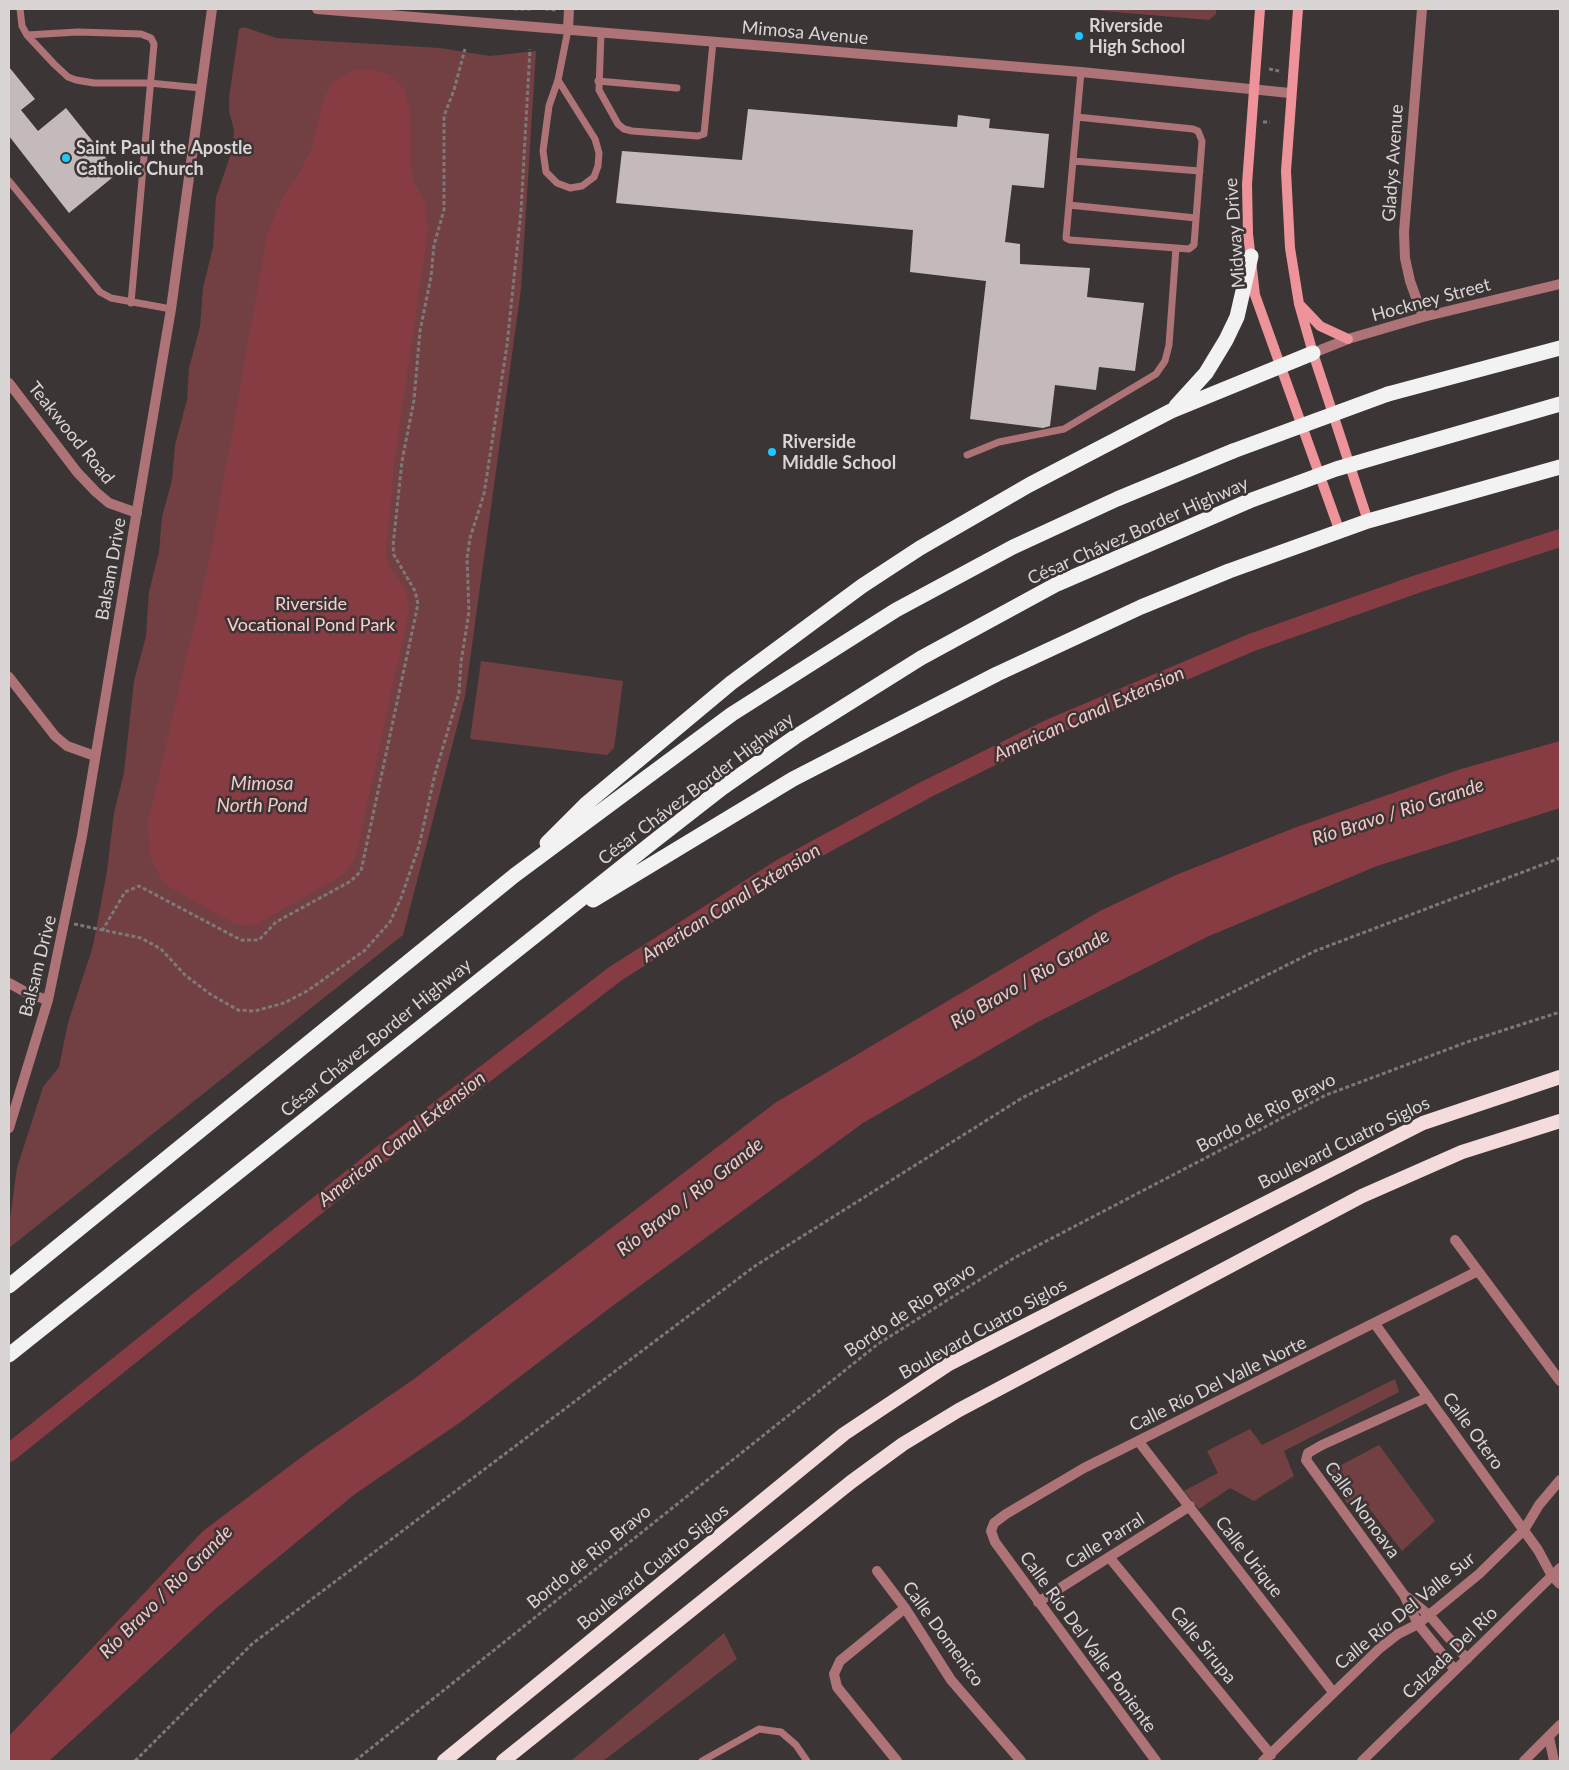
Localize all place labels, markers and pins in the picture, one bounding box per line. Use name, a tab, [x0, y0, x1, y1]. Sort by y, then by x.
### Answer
place label: Riverside High School	[1089, 15, 1185, 58]
marker: Riverside High School	[1073, 30, 1085, 42]
place label: Saint Paul the Apostle Catholic Church	[76, 137, 252, 180]
marker: Saint Paul the Apostle Catholic Church	[60, 152, 72, 164]
place label: Riverside Middle School	[782, 431, 896, 474]
marker: Riverside Middle School	[766, 446, 778, 458]

